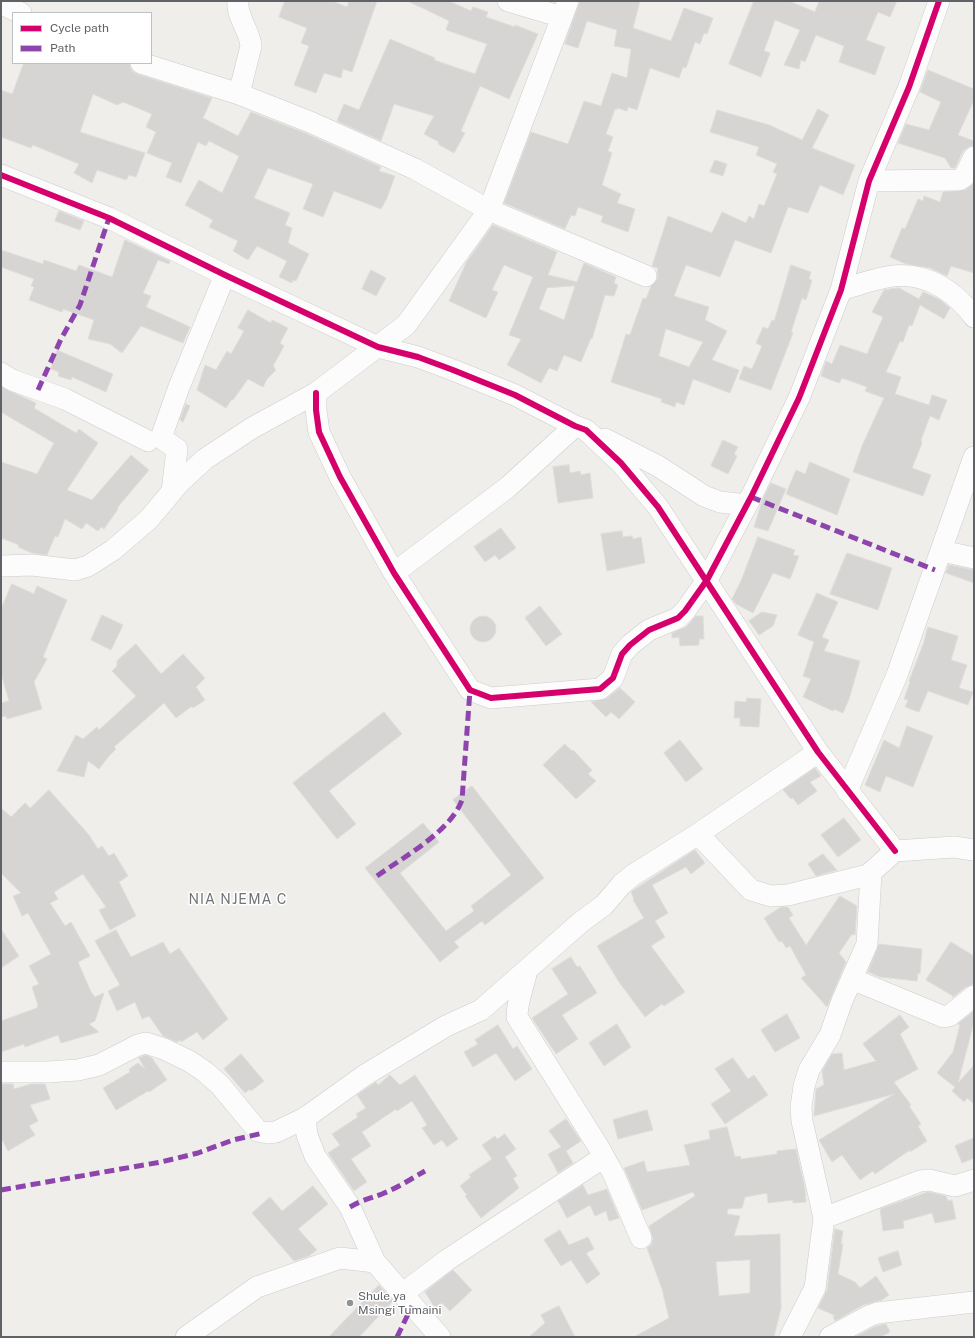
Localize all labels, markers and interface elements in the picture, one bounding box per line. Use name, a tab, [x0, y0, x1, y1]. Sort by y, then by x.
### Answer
legend	[12, 12, 152, 64]
text: Cycle path	[50, 21, 109, 35]
text: Path	[50, 41, 76, 55]
district label: NIA NJEMA C	[188, 892, 288, 908]
place label: Shule ya Msingi Tumaini	[358, 1289, 441, 1317]
marker: Shule ya Msingi Tumaini	[345, 1298, 355, 1308]

